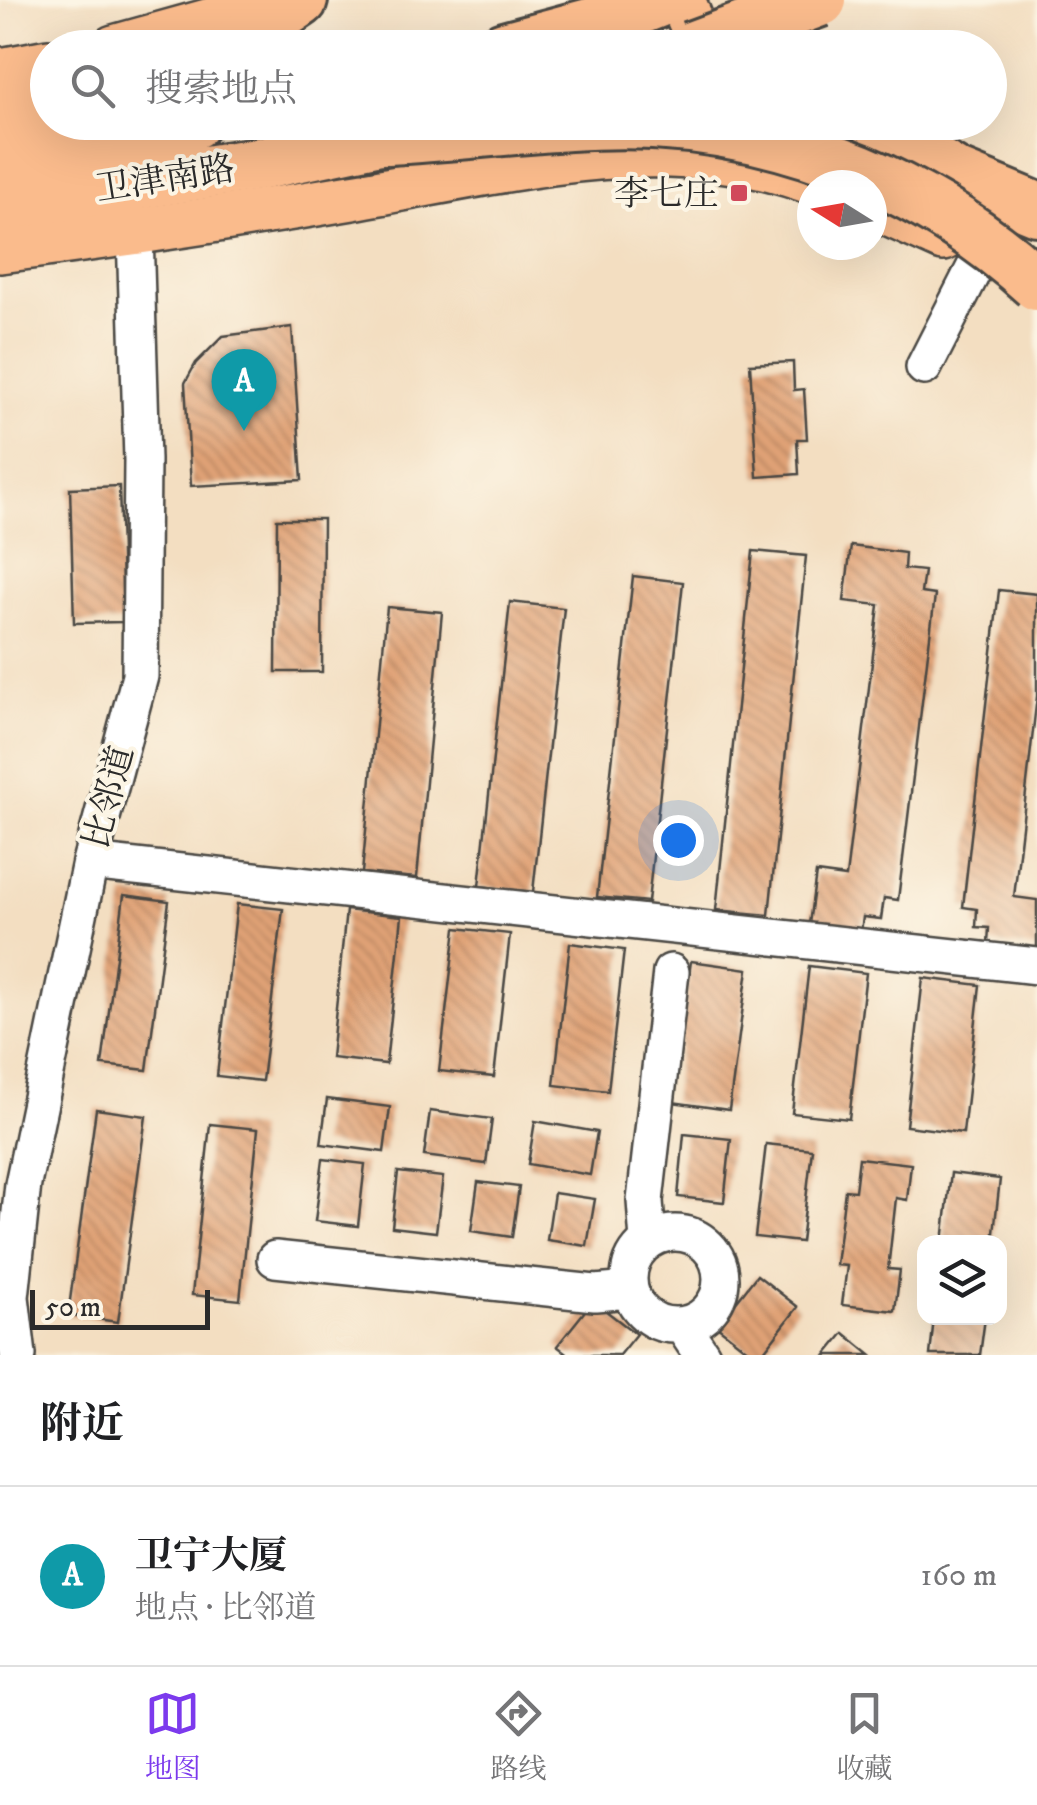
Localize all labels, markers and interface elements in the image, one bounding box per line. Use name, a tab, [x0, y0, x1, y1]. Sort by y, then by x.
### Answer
search box	[30, 30, 1007, 140]
icon: search	[65, 58, 120, 113]
text: 搜索地点	[145, 66, 297, 114]
street label: 卫津南路	[93, 147, 238, 213]
north arrow	[797, 170, 887, 260]
place label: 李七庄	[614, 173, 719, 217]
marker: 李七庄	[728, 182, 750, 204]
pin: A	[212, 348, 276, 431]
street label: 比邻道	[75, 741, 145, 854]
your location	[653, 815, 704, 866]
map controls	[917, 1235, 1007, 1325]
button: layers	[917, 1235, 1007, 1325]
scale bar	[30, 1285, 210, 1330]
text: 50 m	[45, 1290, 101, 1325]
text: 附近	[40, 1399, 124, 1451]
text: 卫宁大厦	[135, 1533, 287, 1581]
text: A	[62, 1556, 83, 1596]
text: 160 m	[921, 1556, 997, 1596]
text: 地点 · 比邻道	[135, 1589, 316, 1629]
tab: 地图	[145, 1686, 201, 1787]
tab: 路线	[490, 1686, 546, 1787]
tab: 收藏	[836, 1686, 892, 1787]

